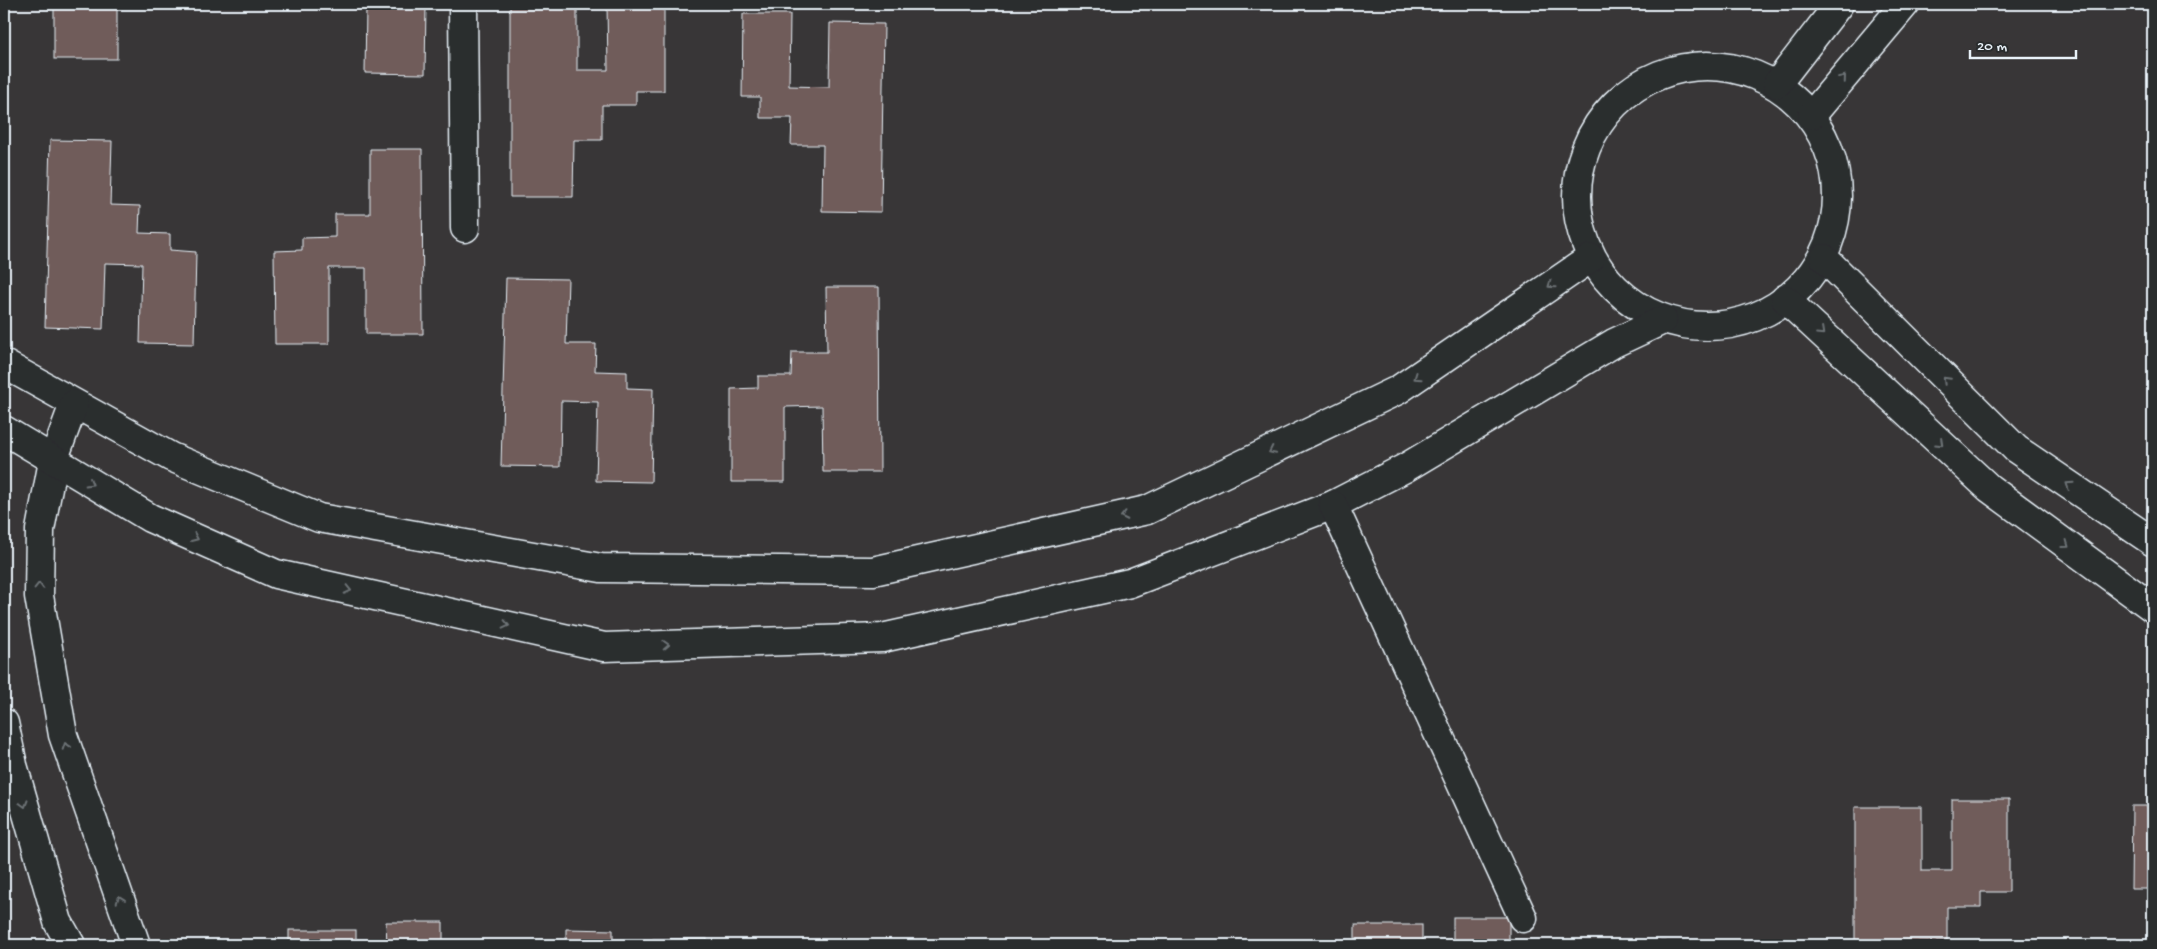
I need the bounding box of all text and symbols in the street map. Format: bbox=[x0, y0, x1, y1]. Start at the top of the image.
scale bar bbox=[1970, 28, 2076, 60]
text: 20 m bbox=[1977, 38, 2007, 56]
one-way arrow bbox=[1838, 74, 1847, 83]
one-way arrow bbox=[1547, 279, 1556, 288]
one-way arrow bbox=[1815, 326, 1824, 335]
one-way arrow bbox=[1413, 371, 1423, 380]
one-way arrow bbox=[1943, 377, 1952, 386]
one-way arrow bbox=[1934, 437, 1943, 446]
one-way arrow bbox=[1268, 444, 1277, 455]
one-way arrow bbox=[85, 476, 94, 486]
one-way arrow bbox=[2066, 482, 2075, 491]
one-way arrow bbox=[1119, 510, 1128, 521]
one-way arrow bbox=[190, 531, 199, 542]
one-way arrow bbox=[2060, 539, 2069, 547]
one-way arrow bbox=[34, 582, 44, 590]
one-way arrow bbox=[343, 584, 352, 595]
one-way arrow bbox=[502, 619, 511, 630]
one-way arrow bbox=[663, 640, 671, 650]
one-way arrow bbox=[62, 742, 72, 750]
one-way arrow bbox=[18, 800, 29, 809]
one-way arrow bbox=[115, 895, 125, 904]

